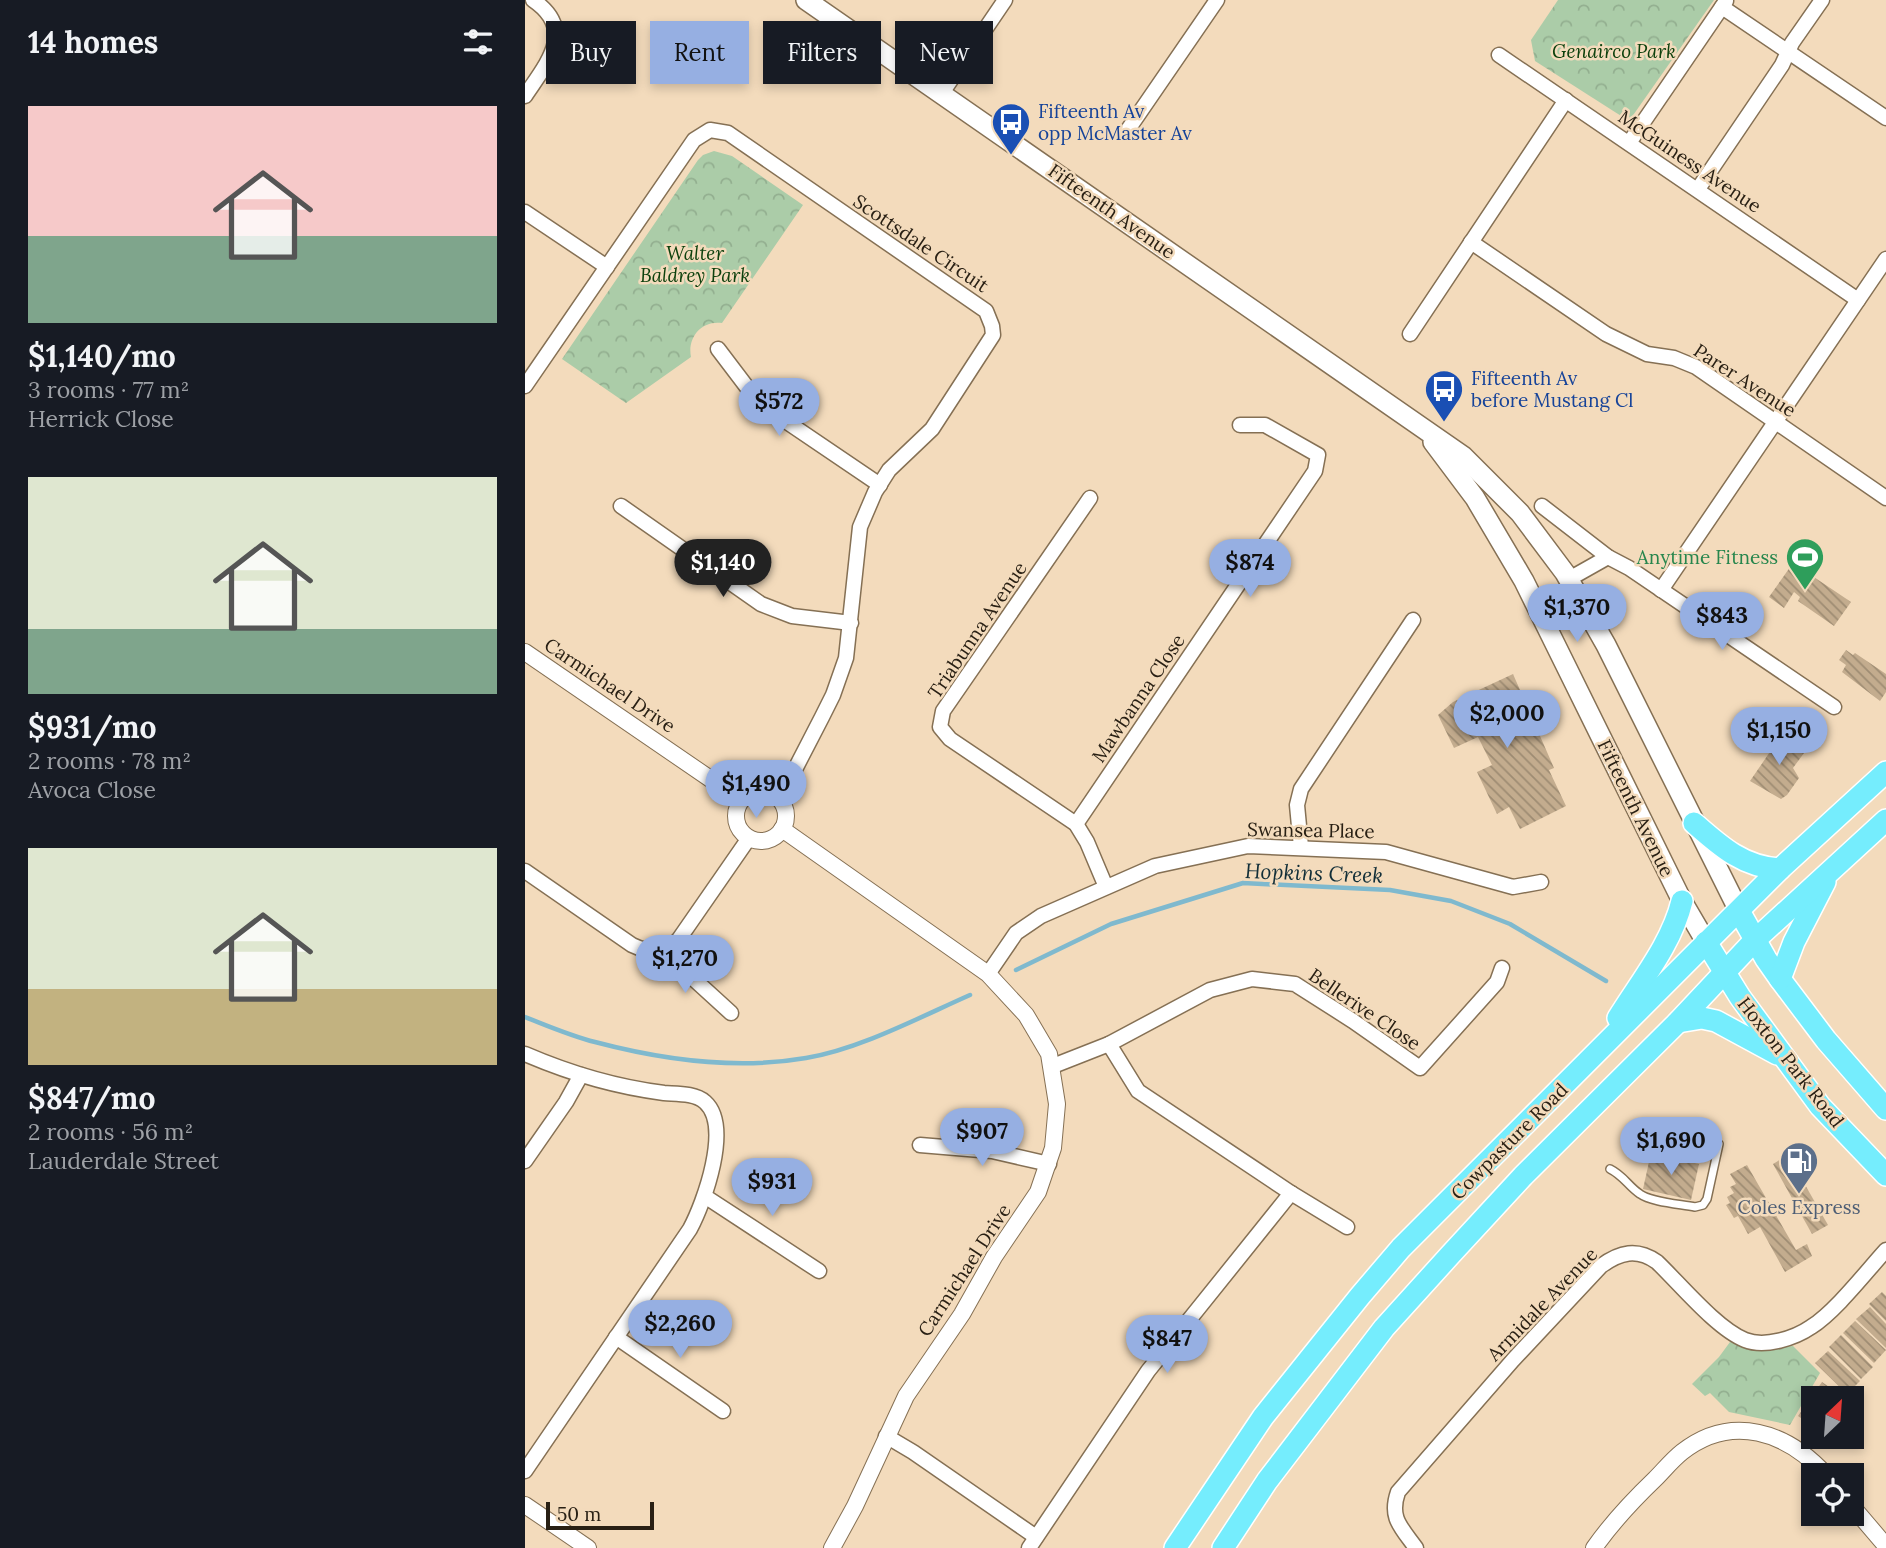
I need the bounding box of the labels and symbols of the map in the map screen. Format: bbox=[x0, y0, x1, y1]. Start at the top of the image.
park label: Genairco Park bbox=[1552, 39, 1676, 63]
place label: Fifteenth Av opp McMaster Av bbox=[1038, 99, 1192, 145]
bus stop icon: Fifteenth Av opp McMaster Av bbox=[990, 101, 1032, 156]
street label: McGuiness Avenue bbox=[1614, 104, 1766, 218]
street label: Fifteenth Avenue bbox=[1044, 158, 1180, 264]
street label: Scottsdale Circuit bbox=[849, 189, 994, 298]
park label: Walter Baldrey Park bbox=[640, 241, 750, 287]
street label: Parer Avenue bbox=[1689, 338, 1801, 422]
place label: Fifteenth Av before Mustang Cl bbox=[1471, 366, 1633, 412]
bus stop icon: Fifteenth Av before Mustang Cl bbox=[1423, 368, 1465, 423]
pin: $572 bbox=[738, 378, 820, 438]
sports icon: Anytime Fitness bbox=[1784, 536, 1826, 591]
pin: $1,140 bbox=[666, 540, 780, 599]
pin: $874 bbox=[1209, 540, 1291, 599]
place label: Anytime Fitness bbox=[1636, 545, 1778, 569]
street label: Triabunna Avenue bbox=[922, 557, 1032, 703]
pin: $1,370 bbox=[1520, 584, 1634, 644]
pin: $843 bbox=[1681, 592, 1763, 652]
street label: Mawbanna Close bbox=[1086, 629, 1190, 767]
street label: Carmichael Drive bbox=[540, 632, 680, 738]
pin: $2,000 bbox=[1450, 690, 1564, 750]
pin: $1,150 bbox=[1722, 708, 1836, 767]
street label: Fifteenth Avenue bbox=[1592, 735, 1680, 881]
pin: $1,490 bbox=[699, 760, 813, 820]
street label: Swansea Place bbox=[1247, 817, 1375, 843]
water label: Hopkins Creek bbox=[1244, 857, 1384, 889]
pin: $1,270 bbox=[628, 936, 742, 995]
street label: Bellerive Close bbox=[1304, 963, 1426, 1055]
street label: Hoxton Park Road bbox=[1733, 992, 1849, 1132]
street label: Cowpasture Road bbox=[1446, 1078, 1572, 1204]
pin: $907 bbox=[941, 1108, 1023, 1168]
pin: $1,690 bbox=[1614, 1118, 1728, 1177]
fuel station icon: Coles Express bbox=[1778, 1140, 1820, 1195]
pin: $931 bbox=[731, 1158, 813, 1218]
place label: Coles Express bbox=[1738, 1195, 1861, 1219]
street label: Carmichael Drive bbox=[912, 1199, 1016, 1341]
street label: Armidale Avenue bbox=[1481, 1242, 1602, 1366]
pin: $2,260 bbox=[623, 1300, 737, 1360]
pin: $847 bbox=[1126, 1316, 1208, 1375]
north arrow bbox=[1801, 1386, 1864, 1449]
scale bar bbox=[546, 1499, 655, 1531]

